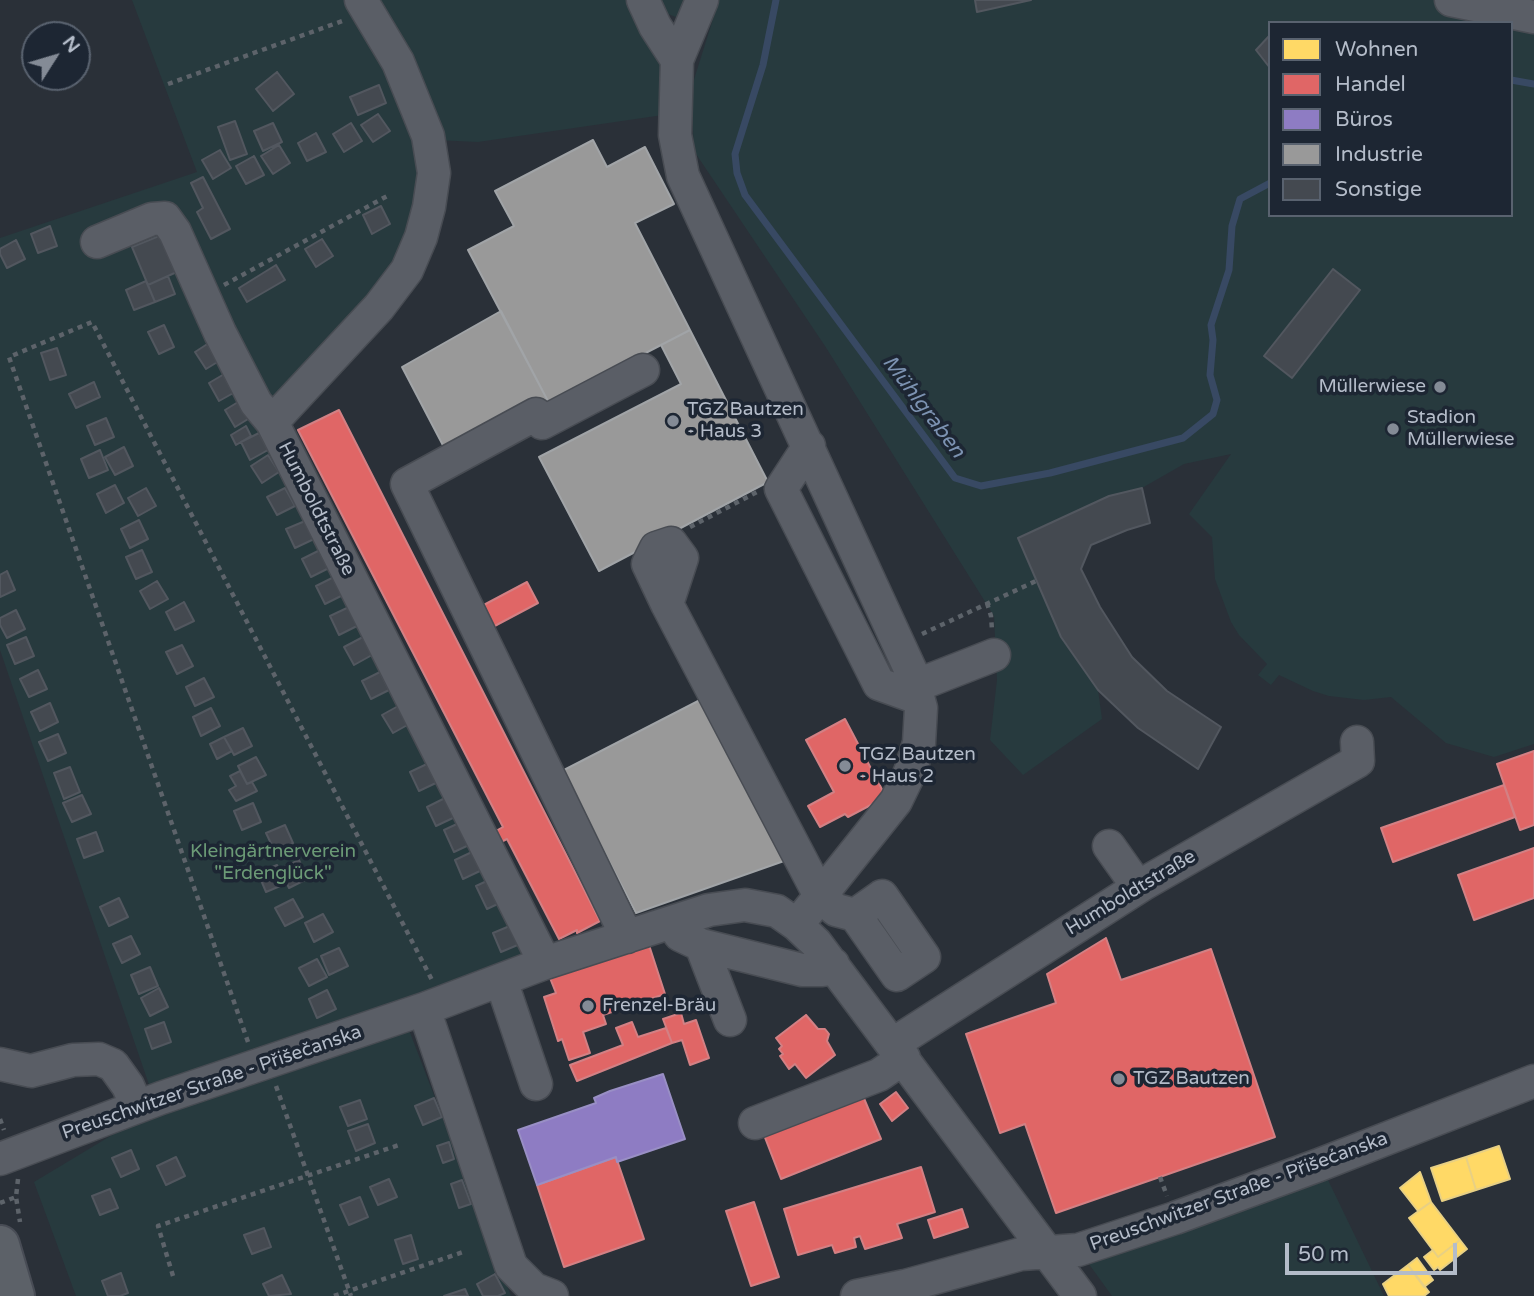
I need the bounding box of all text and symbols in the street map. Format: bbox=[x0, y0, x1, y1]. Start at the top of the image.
north arrow bbox=[21, 21, 91, 91]
legend bbox=[1268, 21, 1513, 217]
text: N bbox=[58, 32, 85, 57]
text: Wohnen bbox=[1335, 37, 1418, 62]
text: Handel bbox=[1335, 72, 1406, 97]
text: Büros bbox=[1335, 107, 1393, 132]
text: Industrie bbox=[1335, 142, 1423, 167]
text: Sonstige bbox=[1335, 177, 1422, 202]
water label: Mühlgraben bbox=[876, 351, 970, 463]
place label: Müllerwiese bbox=[1318, 376, 1426, 398]
marker: Müllerwiese bbox=[1432, 379, 1448, 395]
place label: TGZ Bautzen - Haus 3 bbox=[687, 399, 804, 443]
place label: Stadion Müllerwiese bbox=[1407, 407, 1515, 451]
marker: TGZ Bautzen - Haus 3 bbox=[665, 413, 681, 429]
marker: Stadion Müllerwiese bbox=[1385, 421, 1401, 437]
street label: Humboldtstraße bbox=[272, 438, 360, 580]
place label: TGZ Bautzen - Haus 2 bbox=[859, 744, 976, 788]
marker: TGZ Bautzen - Haus 2 bbox=[837, 758, 853, 774]
park label: Kleingärtnerverein "Erdenglück" bbox=[190, 841, 356, 885]
street label: Humboldtstraße bbox=[1062, 845, 1200, 941]
place label: Frenzel-Bräu bbox=[602, 995, 716, 1017]
marker: Frenzel-Bräu bbox=[580, 998, 596, 1014]
street label: Preuschwitzer Straße - Přišečanska bbox=[59, 1021, 365, 1145]
place label: TGZ Bautzen bbox=[1133, 1068, 1250, 1090]
marker: TGZ Bautzen bbox=[1111, 1071, 1127, 1087]
street label: Preuschwitzer Straße - Přišećanska bbox=[1087, 1127, 1391, 1257]
scale bar bbox=[1289, 1230, 1460, 1274]
text: 50 m bbox=[1298, 1242, 1349, 1267]

